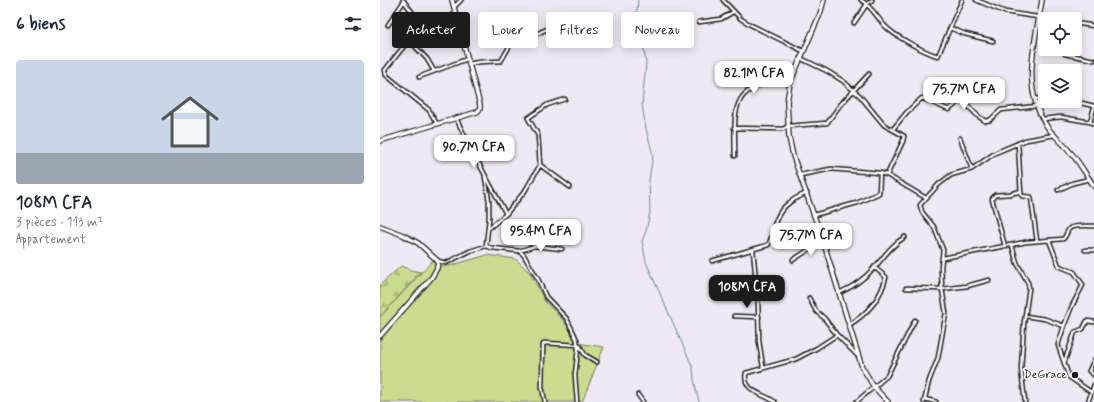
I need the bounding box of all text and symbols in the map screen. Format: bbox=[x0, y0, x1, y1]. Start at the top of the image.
chip: Acheter bbox=[392, 12, 470, 48]
chip: Louer bbox=[478, 12, 538, 48]
chip: Filtres bbox=[546, 12, 613, 48]
chip: Nouveau bbox=[621, 12, 694, 48]
map controls bbox=[1038, 12, 1082, 108]
button: locate bbox=[1038, 12, 1082, 56]
text: 6 biens bbox=[16, 13, 65, 35]
icon: filters bbox=[342, 13, 364, 35]
pin: 82.1M CFA bbox=[708, 61, 800, 95]
button: layers bbox=[1038, 64, 1082, 108]
text: 82.1M CFA bbox=[724, 65, 784, 82]
pin: 75.7M CFA bbox=[918, 77, 1010, 111]
text: 75.7M CFA bbox=[932, 81, 996, 98]
icon: home bbox=[154, 86, 226, 158]
pin: 90.7M CFA bbox=[428, 135, 520, 169]
text: 90.7M CFA bbox=[443, 139, 505, 156]
text: 108M CFA bbox=[16, 192, 92, 214]
text: 3 pièces · 113 m² bbox=[16, 214, 103, 231]
pin: 95.4M CFA bbox=[495, 219, 587, 253]
text: 95.4M CFA bbox=[510, 223, 572, 240]
pin: 75.7M CFA bbox=[765, 223, 857, 257]
text: 75.7M CFA bbox=[779, 227, 843, 244]
text: Appartement bbox=[16, 231, 86, 248]
pin: 108M CFA bbox=[706, 275, 788, 309]
text: 108M CFA bbox=[718, 279, 776, 296]
place label: DeGrace bbox=[1024, 367, 1067, 383]
marker: DeGrace bbox=[1070, 370, 1080, 380]

